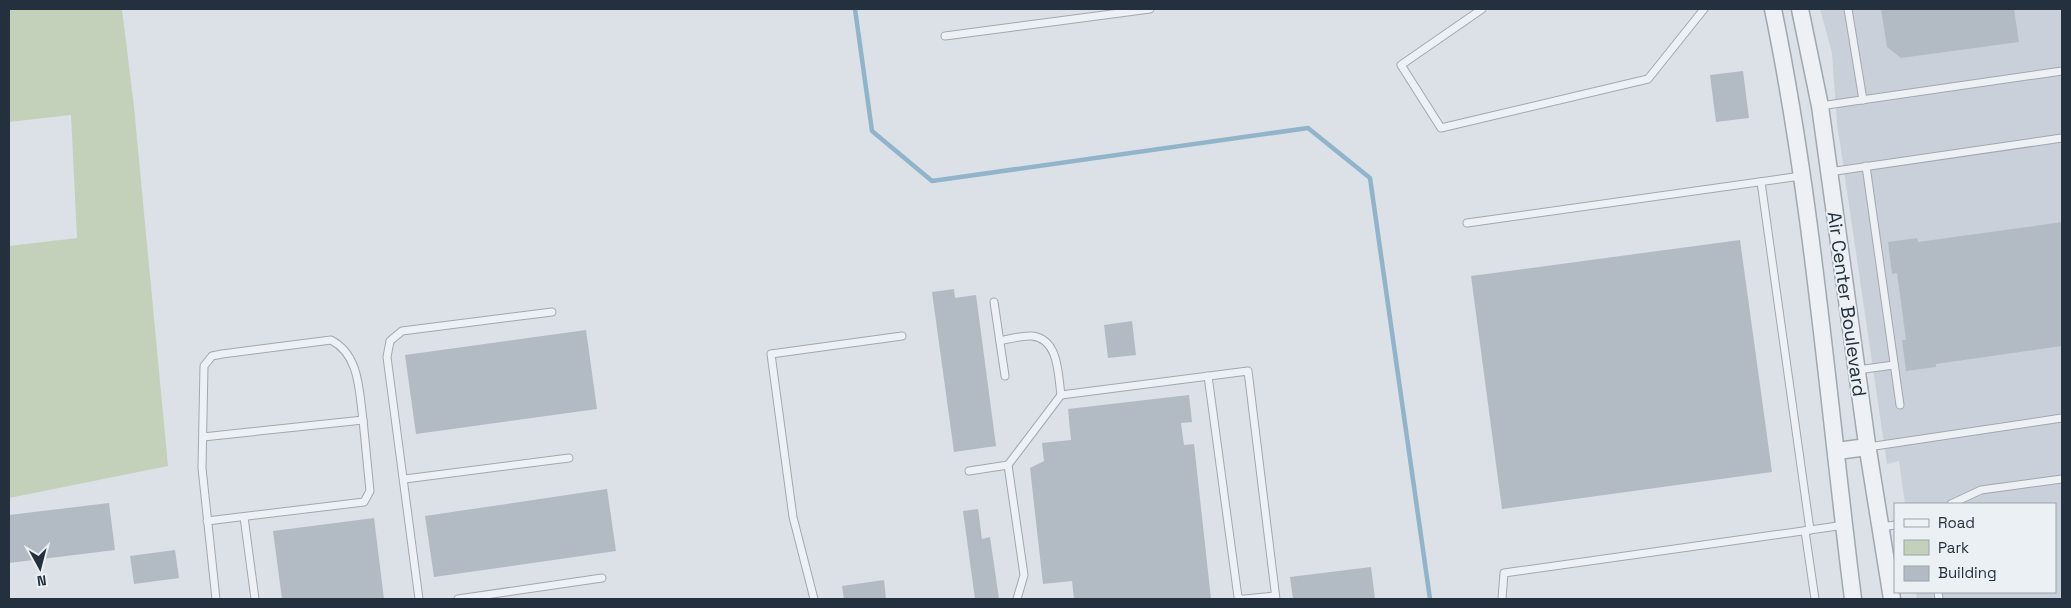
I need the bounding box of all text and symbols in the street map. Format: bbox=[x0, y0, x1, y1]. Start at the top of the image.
street label: Air Center Boulevard bbox=[1822, 210, 1872, 398]
legend bbox=[1894, 503, 2056, 593]
text: Road bbox=[1938, 513, 1975, 532]
text: Park bbox=[1938, 538, 1969, 557]
north arrow bbox=[15, 543, 65, 593]
text: Building bbox=[1938, 563, 1997, 582]
text: N bbox=[36, 571, 47, 590]

